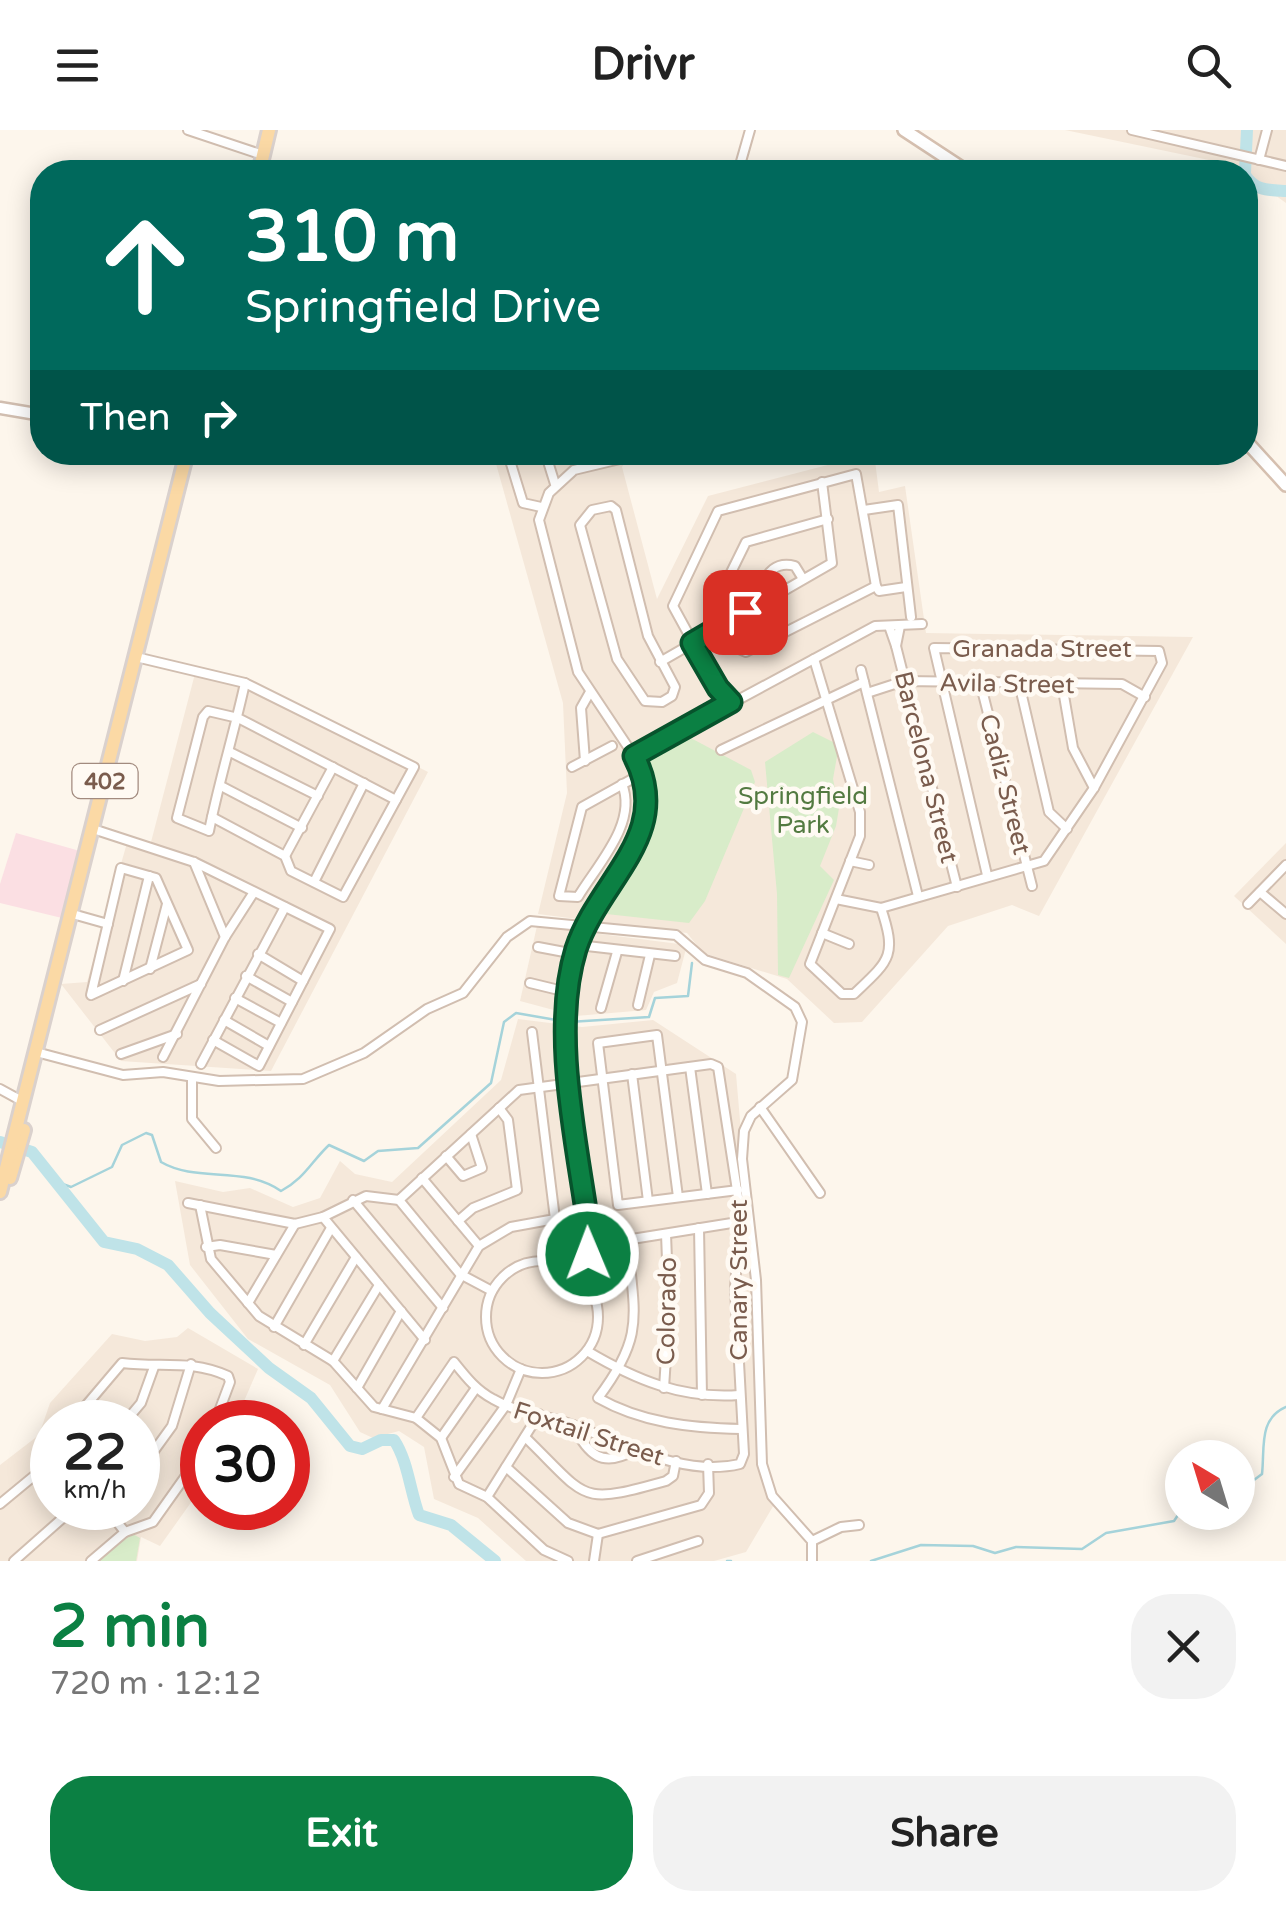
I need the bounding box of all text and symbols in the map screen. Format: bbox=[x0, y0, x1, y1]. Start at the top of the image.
icon: menu bbox=[50, 38, 105, 93]
text: Drivr bbox=[592, 38, 694, 92]
icon: search bbox=[1181, 38, 1236, 93]
text: 310 m bbox=[245, 196, 459, 280]
icon: ahead bbox=[80, 200, 210, 330]
text: Springfield Drive bbox=[245, 281, 601, 335]
icon: right bbox=[191, 390, 246, 445]
text: Then bbox=[80, 395, 171, 441]
pin bbox=[703, 570, 788, 655]
icon: arrive bbox=[718, 585, 773, 640]
street label: Granada Street bbox=[952, 634, 1132, 664]
street label: Barcelona Street bbox=[888, 668, 964, 867]
street label: Avila Street bbox=[939, 668, 1075, 700]
street label: Cadiz Street bbox=[973, 711, 1037, 858]
road number: 402 bbox=[72, 764, 138, 798]
park label: Springfield Park bbox=[738, 781, 868, 840]
street label: Canary Street bbox=[724, 1199, 754, 1361]
position arrow bbox=[536, 1202, 640, 1306]
street label: Colorado bbox=[651, 1257, 683, 1365]
street label: Foxtail Street bbox=[510, 1395, 668, 1473]
speed limit sign: 30 bbox=[180, 1400, 310, 1530]
text: 22 bbox=[64, 1423, 126, 1483]
north arrow bbox=[1165, 1440, 1255, 1530]
map controls bbox=[1165, 1440, 1255, 1530]
text: km/h bbox=[64, 1475, 126, 1505]
text: 2 min bbox=[50, 1591, 210, 1663]
button: close bbox=[1131, 1594, 1236, 1699]
text: 720 m · 12:12 bbox=[50, 1665, 262, 1703]
button: Exit bbox=[50, 1776, 633, 1891]
button: Share bbox=[653, 1776, 1236, 1891]

